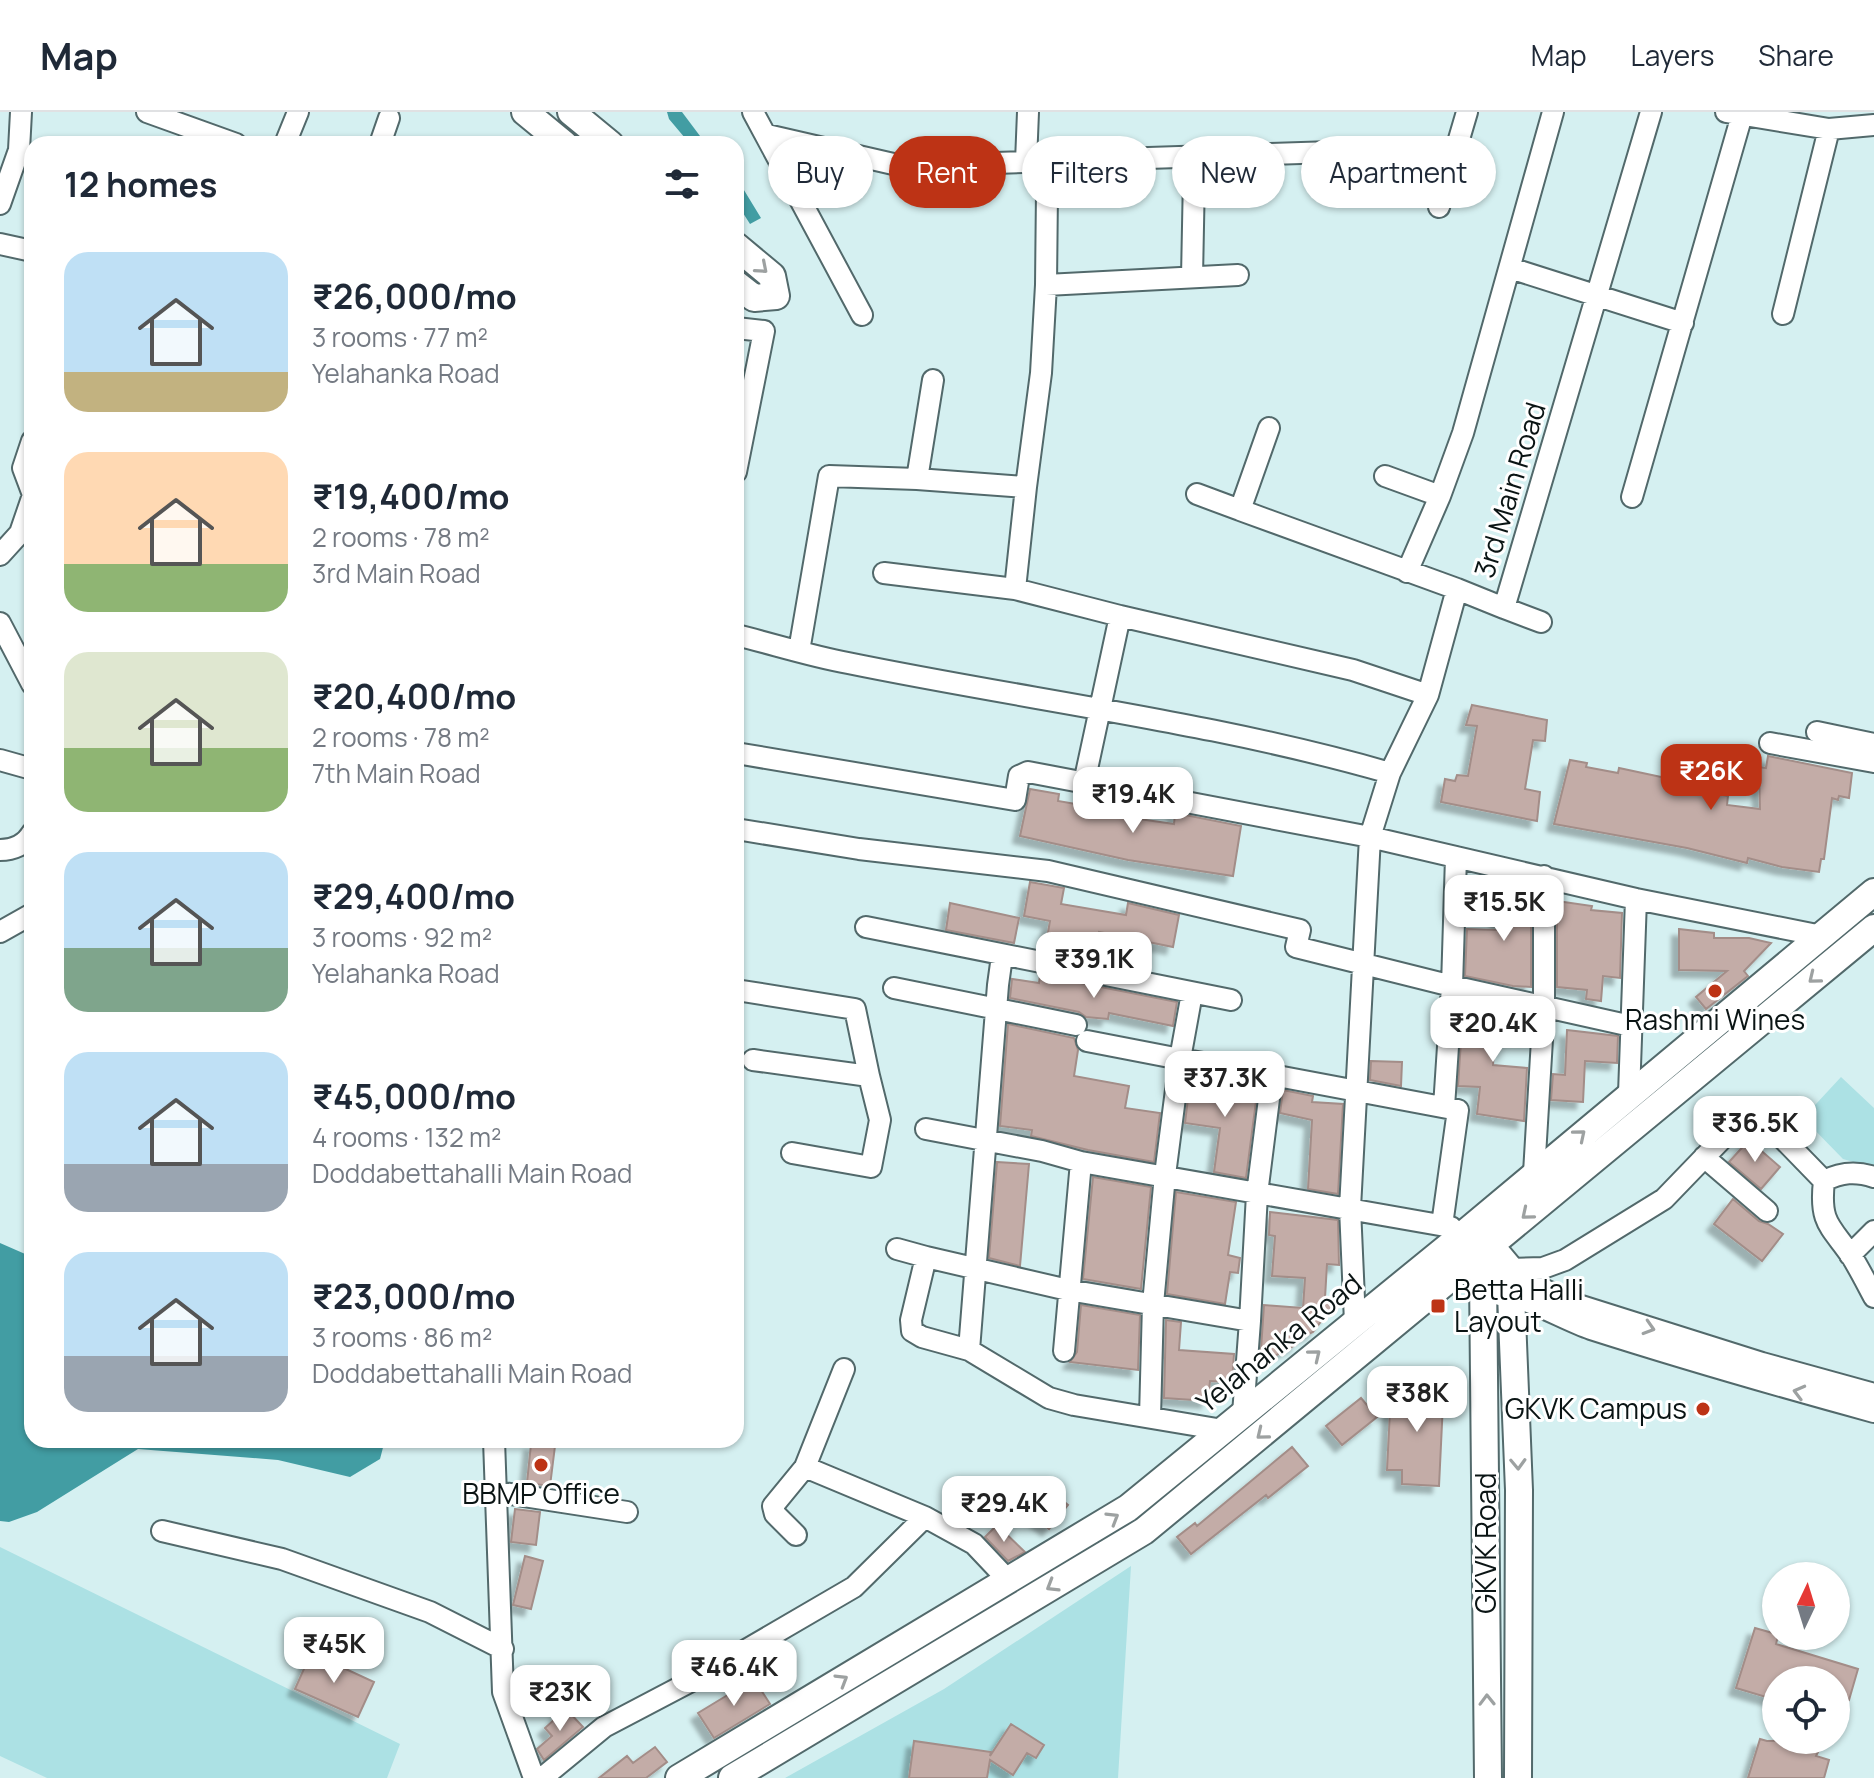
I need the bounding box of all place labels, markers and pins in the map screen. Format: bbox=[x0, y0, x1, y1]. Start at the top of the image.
pin: ₹26K bbox=[1664, 744, 1758, 812]
pin: ₹19.4K bbox=[1068, 767, 1198, 835]
pin: ₹15.5K bbox=[1439, 875, 1569, 943]
pin: ₹39.1K bbox=[1029, 932, 1159, 1000]
marker: Rashmi Wines bbox=[1706, 982, 1724, 1000]
pin: ₹20.4K bbox=[1428, 996, 1558, 1064]
place label: Rashmi Wines bbox=[1625, 1000, 1805, 1038]
pin: ₹37.3K bbox=[1160, 1051, 1290, 1119]
pin: ₹36.5K bbox=[1690, 1096, 1820, 1164]
place label: Betta Halli Layout bbox=[1454, 1270, 1584, 1340]
marker: Betta Halli Layout bbox=[1429, 1297, 1447, 1315]
pin: ₹38K bbox=[1370, 1366, 1464, 1434]
place label: GKVK Campus bbox=[1505, 1389, 1687, 1427]
marker: GKVK Campus bbox=[1694, 1400, 1712, 1418]
marker: BBMP Office bbox=[532, 1456, 550, 1474]
place label: BBMP Office bbox=[462, 1474, 620, 1512]
pin: ₹29.4K bbox=[939, 1476, 1069, 1544]
pin: ₹45K bbox=[287, 1617, 381, 1685]
pin: ₹46.4K bbox=[669, 1640, 799, 1708]
pin: ₹23K bbox=[513, 1665, 607, 1733]

